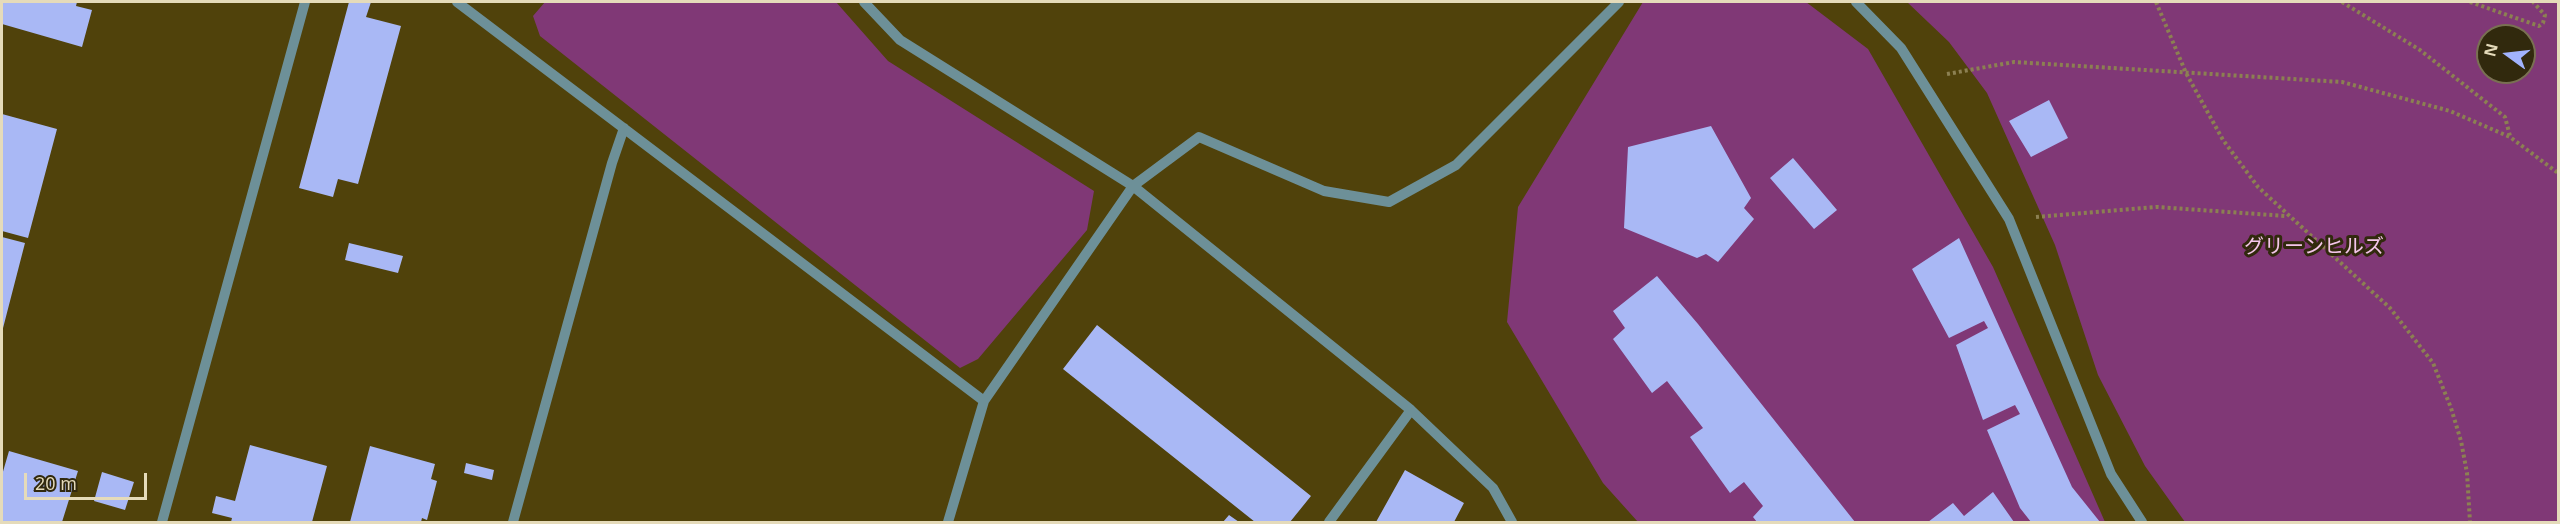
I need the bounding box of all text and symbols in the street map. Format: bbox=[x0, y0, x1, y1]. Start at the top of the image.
north arrow bbox=[2476, 24, 2536, 84]
text: N bbox=[2478, 41, 2503, 59]
park label: グリーンヒルズ bbox=[2244, 235, 2384, 259]
scale bar bbox=[27, 461, 150, 499]
text: 20 m bbox=[35, 471, 77, 495]

